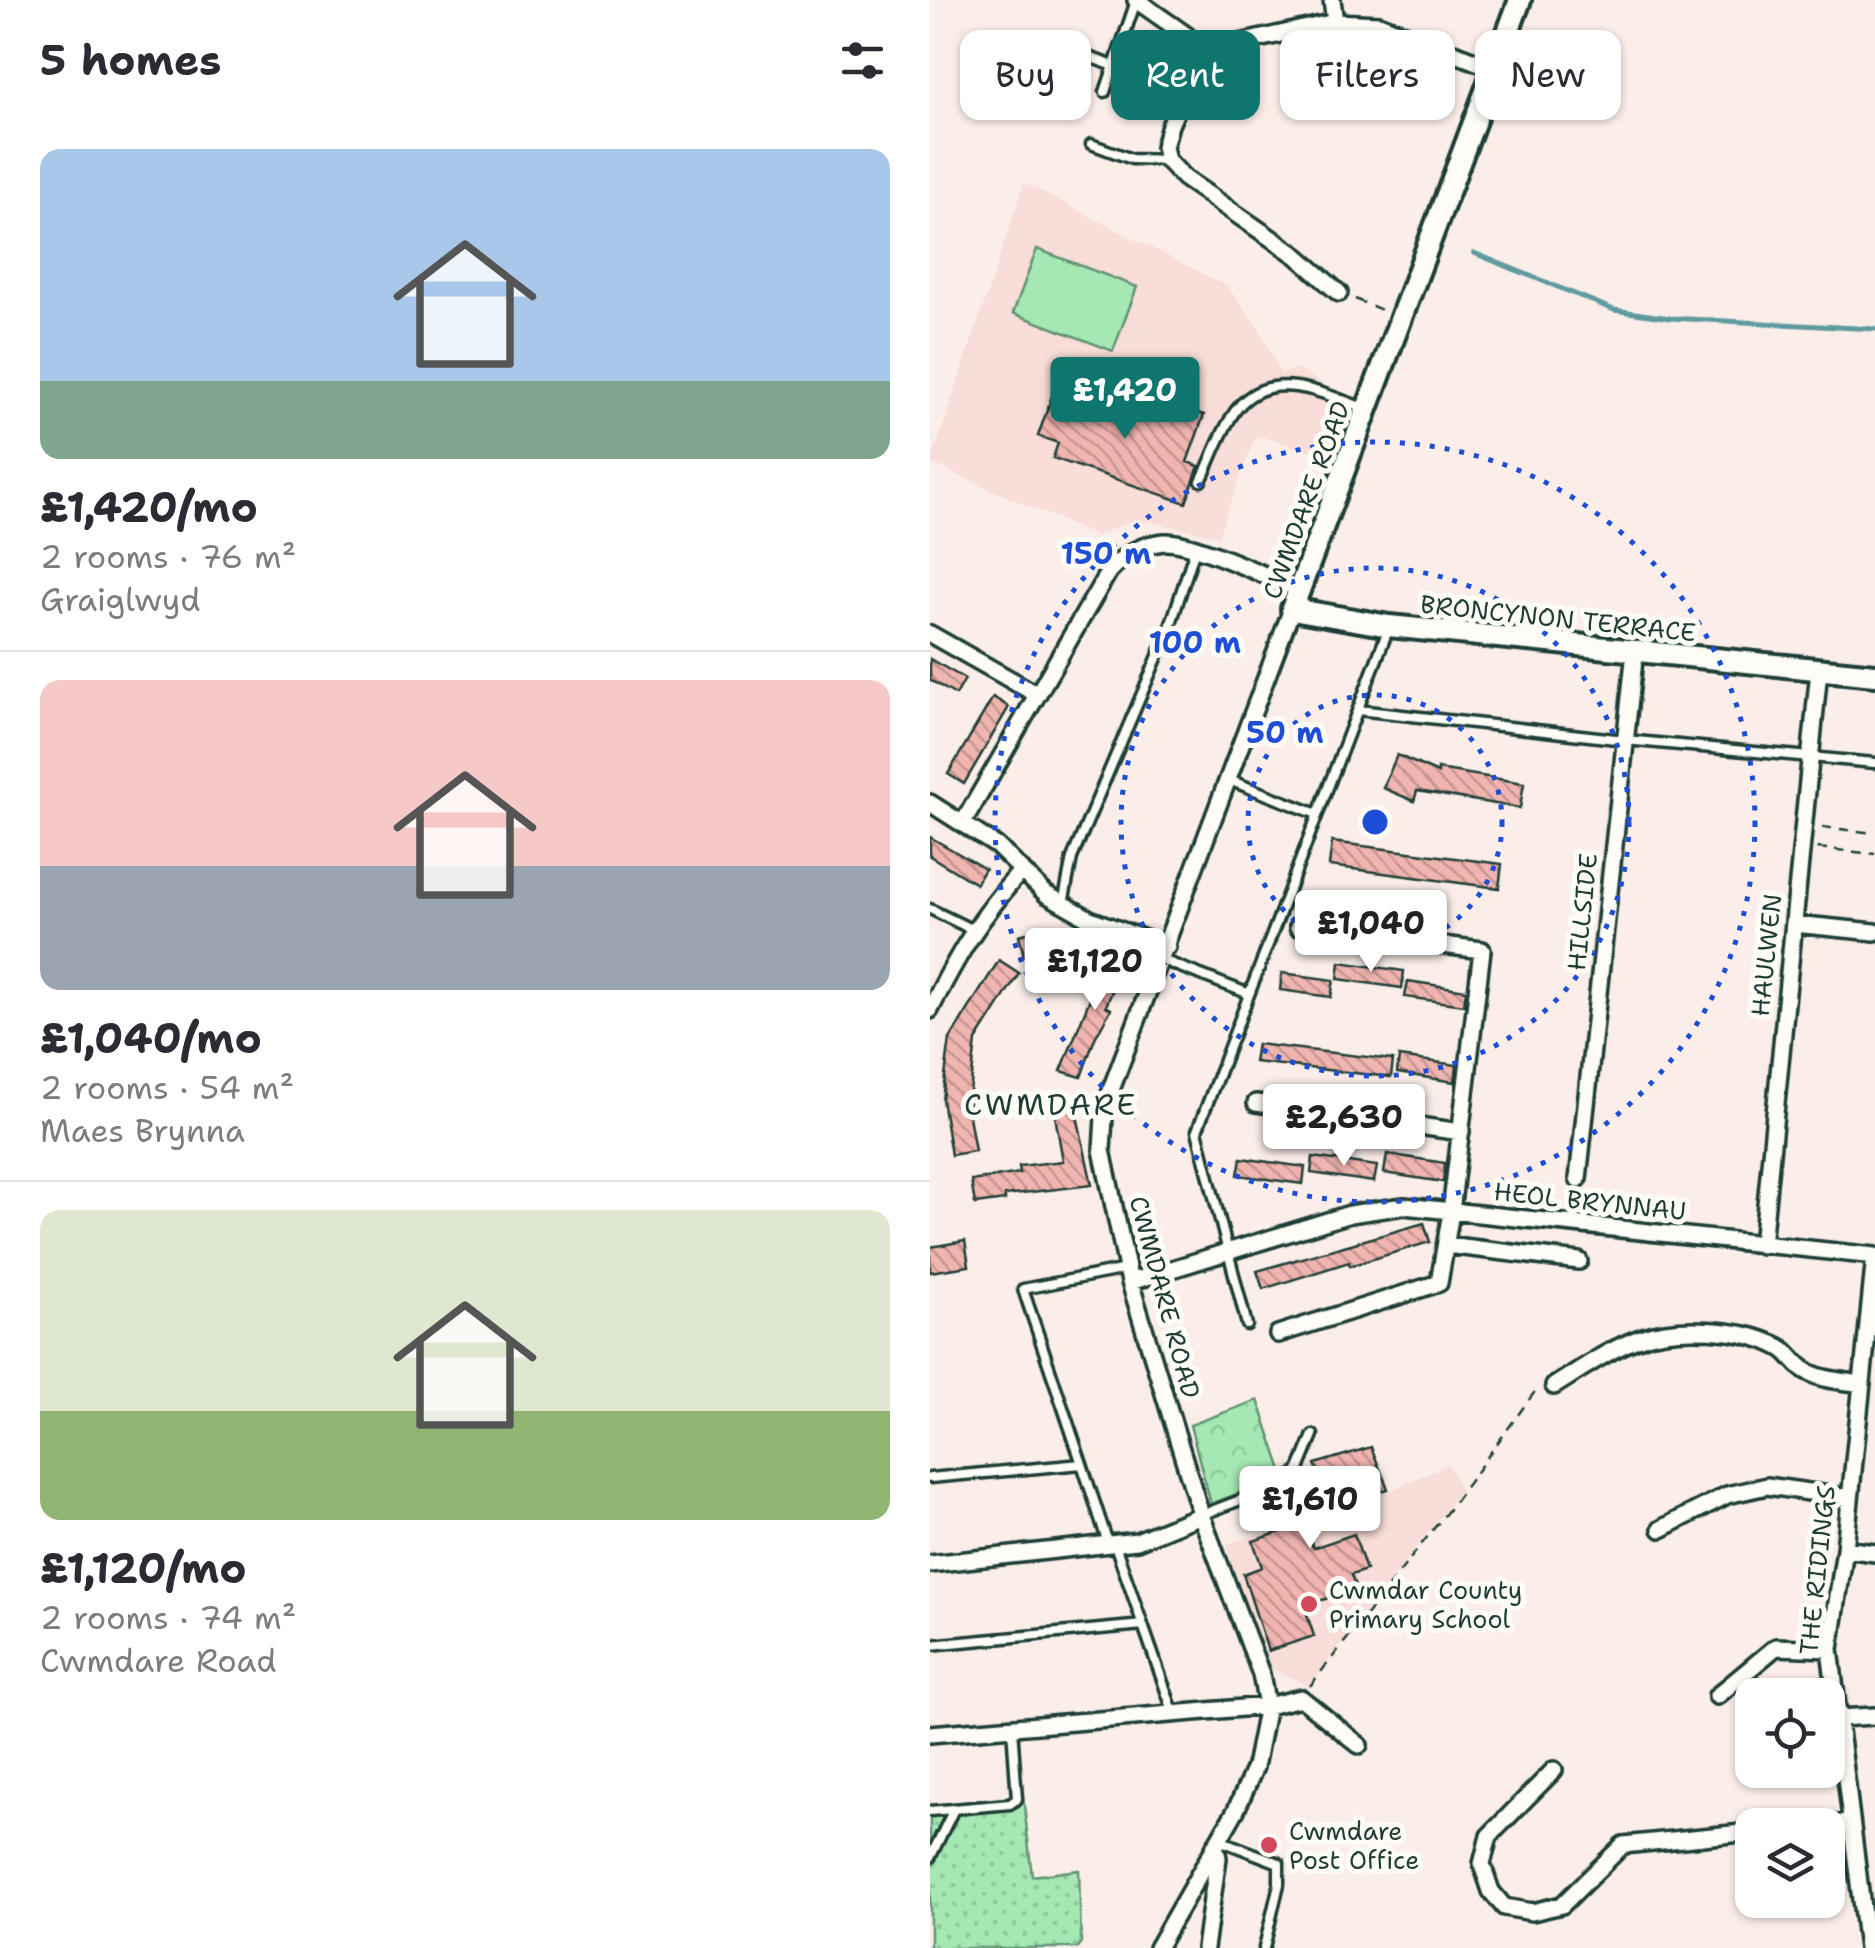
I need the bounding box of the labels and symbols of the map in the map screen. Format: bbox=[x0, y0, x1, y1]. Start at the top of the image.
pin: £1,420 bbox=[1044, 357, 1206, 442]
street label: CWMDARE ROAD bbox=[1254, 396, 1358, 604]
text: 150 m bbox=[1061, 533, 1151, 574]
street label: BRONCYNON TERRACE bbox=[1419, 587, 1697, 649]
text: 100 m bbox=[1149, 622, 1241, 663]
text: 50 m bbox=[1246, 712, 1324, 753]
centre of rings bbox=[1357, 804, 1393, 840]
street label: HILLSIDE bbox=[1559, 852, 1605, 972]
pin: £1,040 bbox=[1290, 890, 1452, 975]
street label: HAULWEN bbox=[1743, 892, 1789, 1018]
pin: £1,120 bbox=[1014, 928, 1176, 1013]
district label: CWMDARE bbox=[964, 1084, 1138, 1125]
pin: £2,630 bbox=[1263, 1084, 1425, 1169]
street label: HEOL BRYNNAU bbox=[1492, 1174, 1688, 1228]
street label: CWMDARE ROAD bbox=[1122, 1192, 1208, 1402]
pin: £1,610 bbox=[1229, 1466, 1391, 1551]
street label: THE RIDINGS bbox=[1791, 1484, 1843, 1656]
place label: Cwmdar County Primary School bbox=[1329, 1573, 1522, 1636]
marker: Cwmdar County Primary School bbox=[1298, 1593, 1320, 1615]
place label: Cwmdare Post Office bbox=[1289, 1814, 1419, 1877]
marker: Cwmdare Post Office bbox=[1258, 1834, 1280, 1856]

